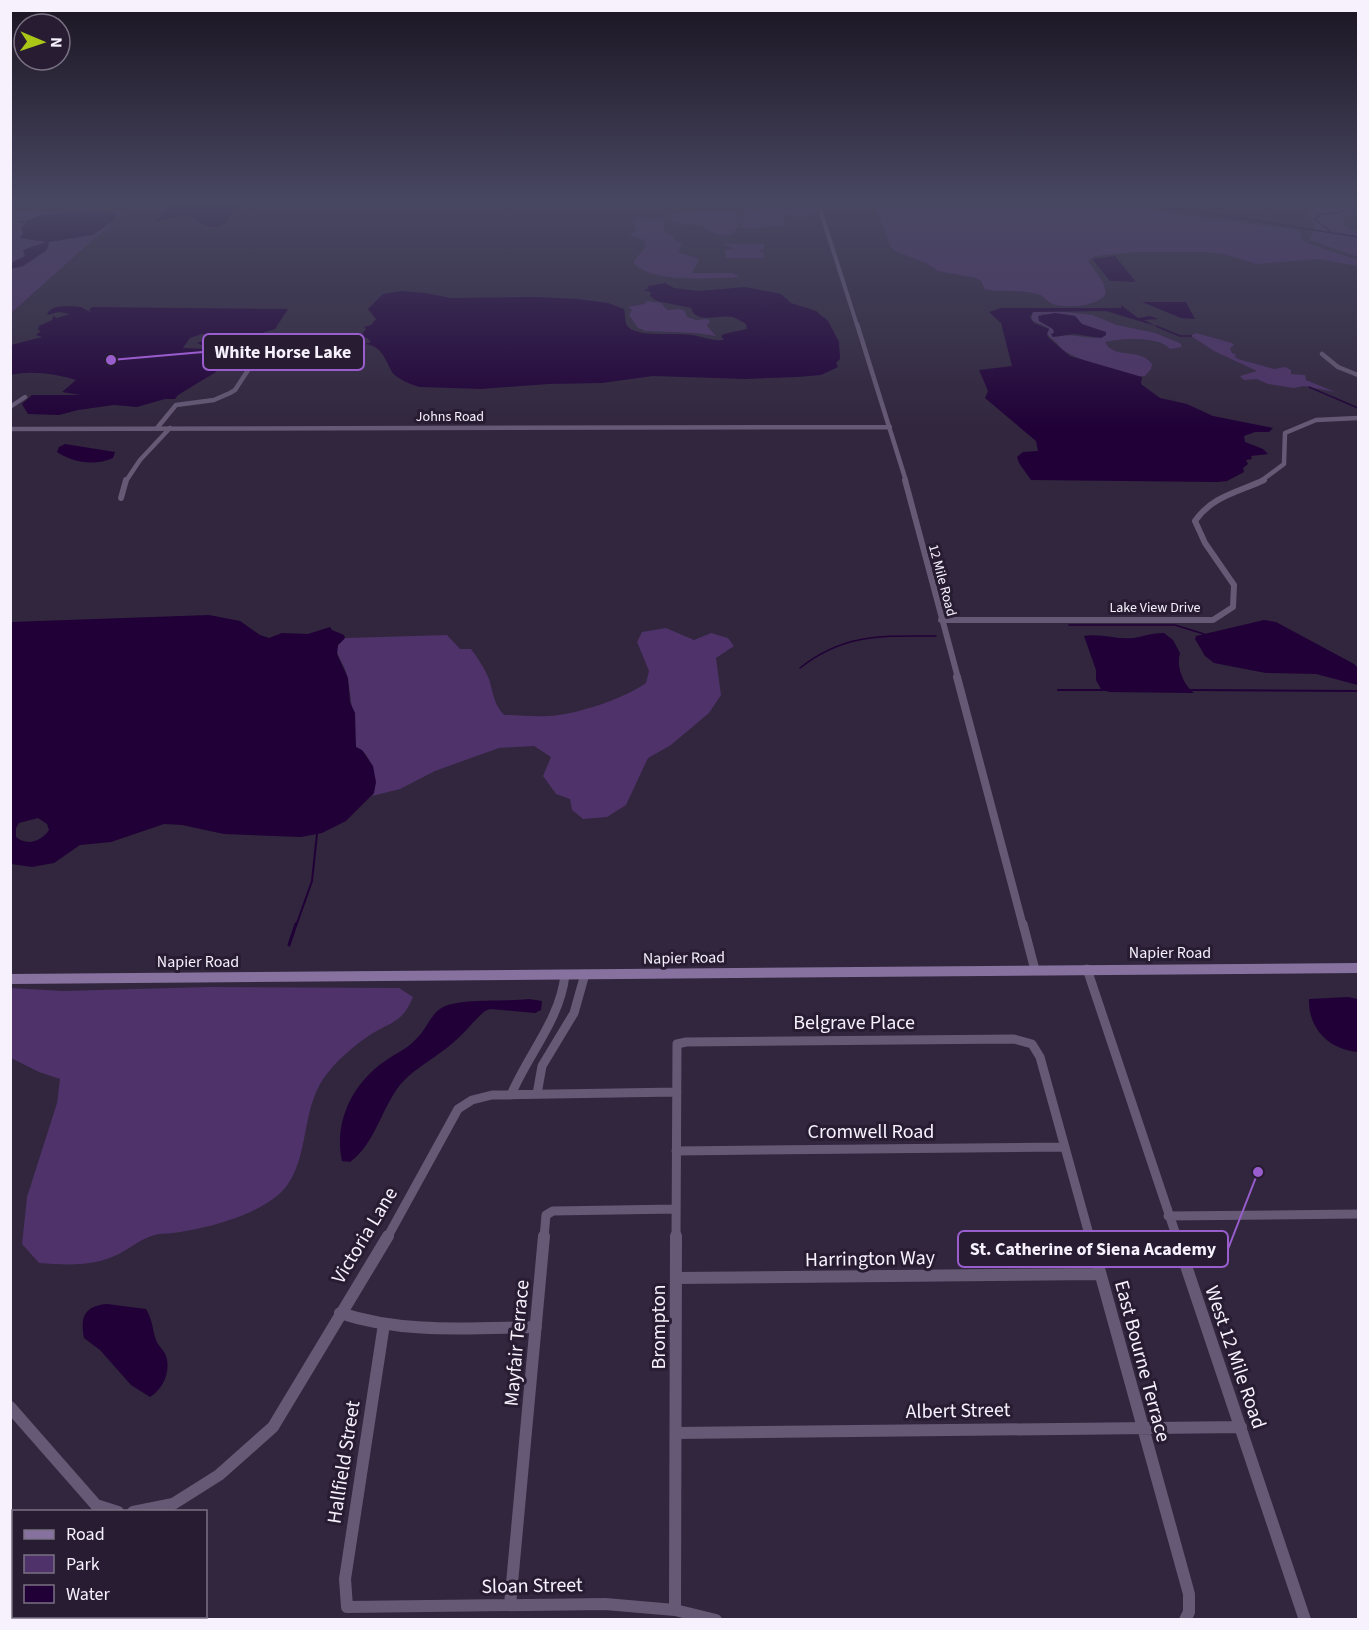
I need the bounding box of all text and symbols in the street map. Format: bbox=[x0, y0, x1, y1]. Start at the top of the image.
north arrow bbox=[12, 12, 72, 72]
text: N bbox=[45, 37, 67, 48]
callout: White Horse Lake bbox=[203, 334, 364, 370]
text: White Horse Lake bbox=[215, 340, 351, 365]
street label: Johns Road bbox=[416, 407, 484, 427]
street label: 12 Mile Road bbox=[923, 542, 961, 618]
street label: Lake View Drive bbox=[1109, 598, 1201, 618]
street label: Napier Road bbox=[1129, 942, 1211, 964]
street label: Napier Road bbox=[643, 946, 725, 970]
street label: Napier Road bbox=[157, 951, 239, 973]
street label: Belgrave Place bbox=[793, 1009, 915, 1037]
street label: Cromwell Road bbox=[808, 1118, 934, 1146]
street label: Victoria Lane bbox=[325, 1182, 405, 1289]
callout: St. Catherine of Siena Academy bbox=[958, 1231, 1228, 1267]
text: St. Catherine of Siena Academy bbox=[970, 1237, 1217, 1262]
street label: Harrington Way bbox=[805, 1244, 936, 1274]
street label: East Bourne Terrace bbox=[1107, 1277, 1177, 1445]
street label: Mayfair Terrace bbox=[498, 1279, 536, 1407]
street label: West 12 Mile Road bbox=[1197, 1282, 1273, 1433]
street label: Brompton bbox=[645, 1285, 673, 1369]
street label: Albert Street bbox=[905, 1396, 1011, 1426]
street label: Hallfield Street bbox=[320, 1398, 368, 1526]
legend bbox=[12, 1510, 207, 1618]
text: Road bbox=[66, 1522, 105, 1547]
text: Park bbox=[66, 1552, 100, 1577]
street label: Sloan Street bbox=[481, 1571, 583, 1601]
text: Water bbox=[66, 1582, 110, 1607]

